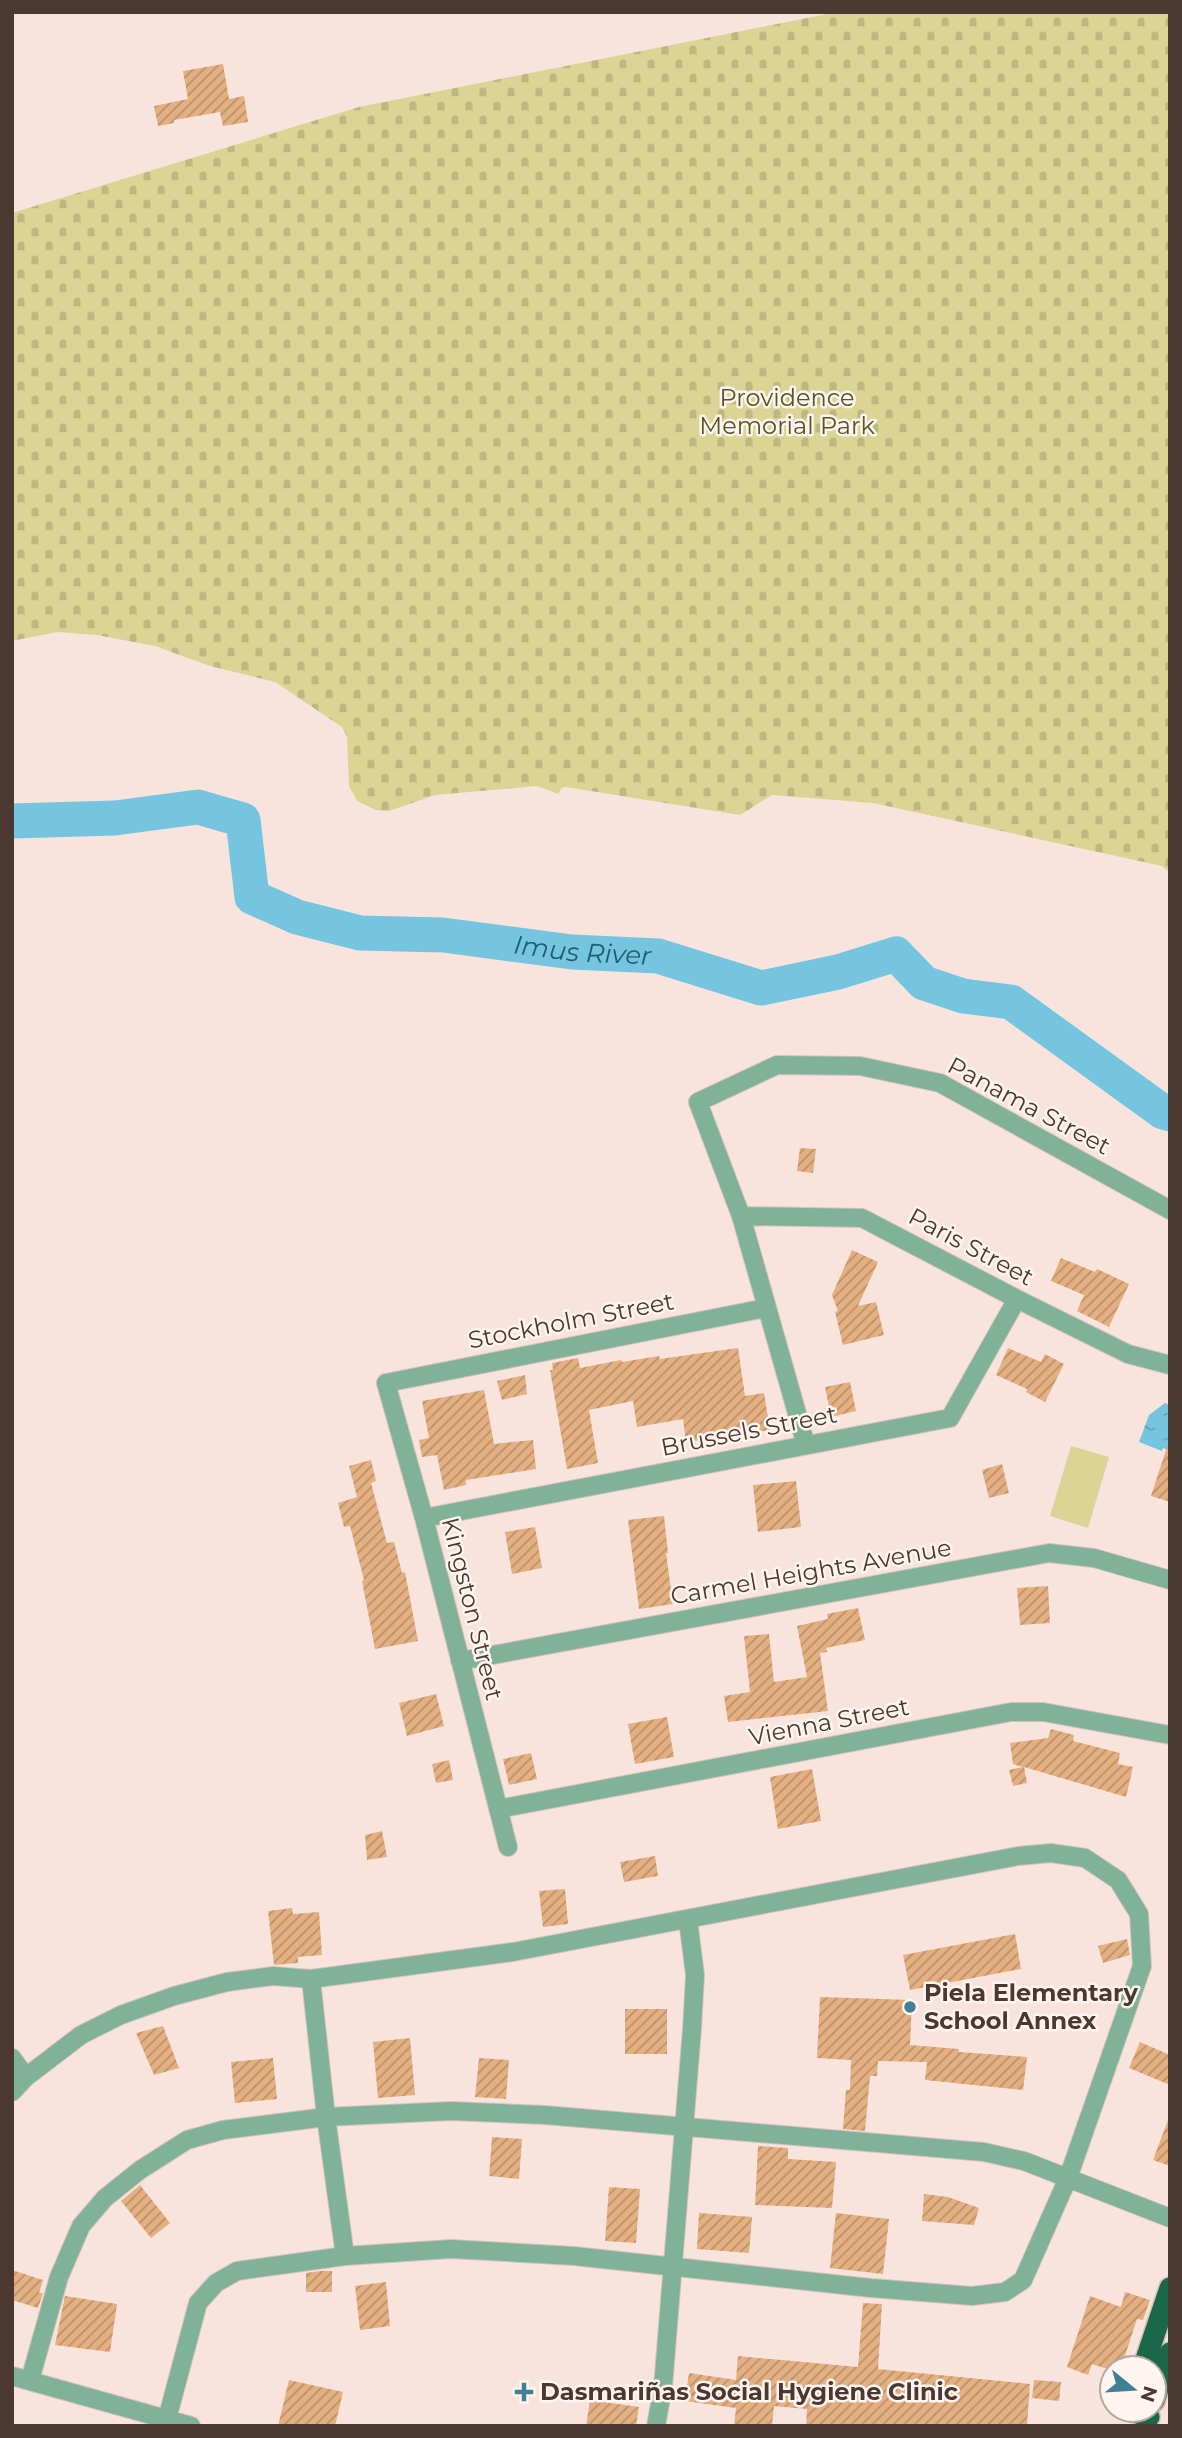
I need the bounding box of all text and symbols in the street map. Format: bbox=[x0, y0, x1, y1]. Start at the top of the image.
park label: Providence Memorial Park bbox=[699, 383, 875, 440]
water label: Imus River bbox=[512, 928, 653, 972]
street label: Panama Street bbox=[943, 1051, 1116, 1161]
street label: Paris Street bbox=[904, 1201, 1039, 1292]
street label: Stockholm Street bbox=[466, 1286, 676, 1355]
street label: Brussels Street bbox=[658, 1399, 840, 1462]
street label: Kingston Street bbox=[436, 1514, 509, 1704]
street label: Carmel Heights Avenue bbox=[668, 1533, 954, 1610]
street label: Vienna Street bbox=[746, 1692, 912, 1751]
place label: Piela Elementary School Annex bbox=[924, 1978, 1138, 2035]
marker: Piela Elementary School Annex bbox=[902, 1999, 918, 2015]
north arrow bbox=[1098, 2354, 1168, 2424]
place label: Dasmariñas Social Hygiene Clinic bbox=[540, 2377, 958, 2406]
marker: Dasmariñas Social Hygiene Clinic bbox=[514, 2382, 534, 2402]
text: N bbox=[1135, 2383, 1162, 2405]

